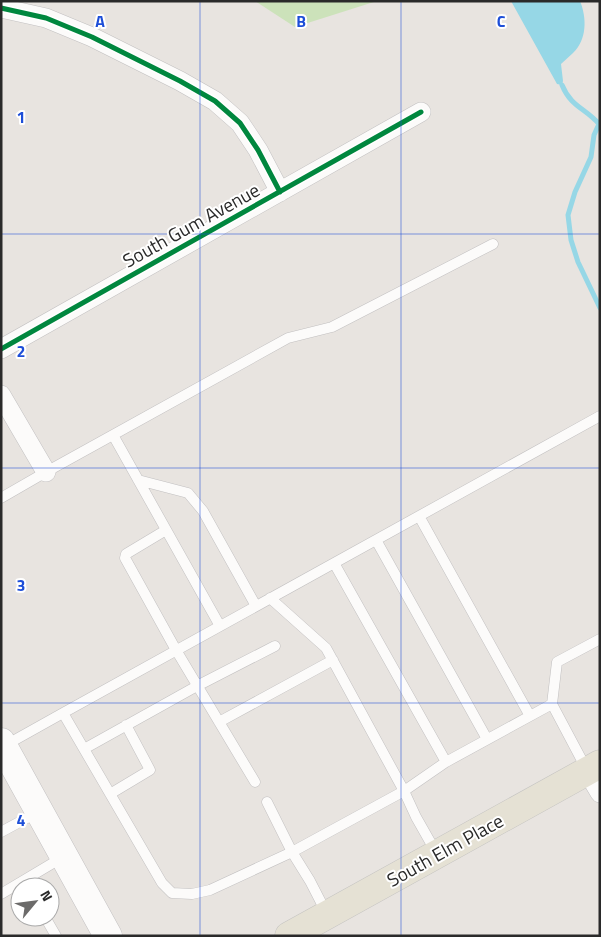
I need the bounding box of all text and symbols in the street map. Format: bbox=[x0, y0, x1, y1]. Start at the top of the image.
text: A bbox=[95, 9, 105, 33]
text: B bbox=[296, 9, 306, 33]
text: C bbox=[497, 9, 506, 33]
text: 1 bbox=[17, 105, 25, 129]
street label: South Gum Avenue bbox=[117, 175, 265, 274]
text: 2 bbox=[17, 339, 25, 363]
text: 3 bbox=[17, 573, 25, 597]
street label: South Elm Place bbox=[381, 806, 508, 894]
text: 4 bbox=[17, 808, 26, 832]
north arrow bbox=[10, 877, 60, 927]
text: N bbox=[35, 886, 58, 905]

